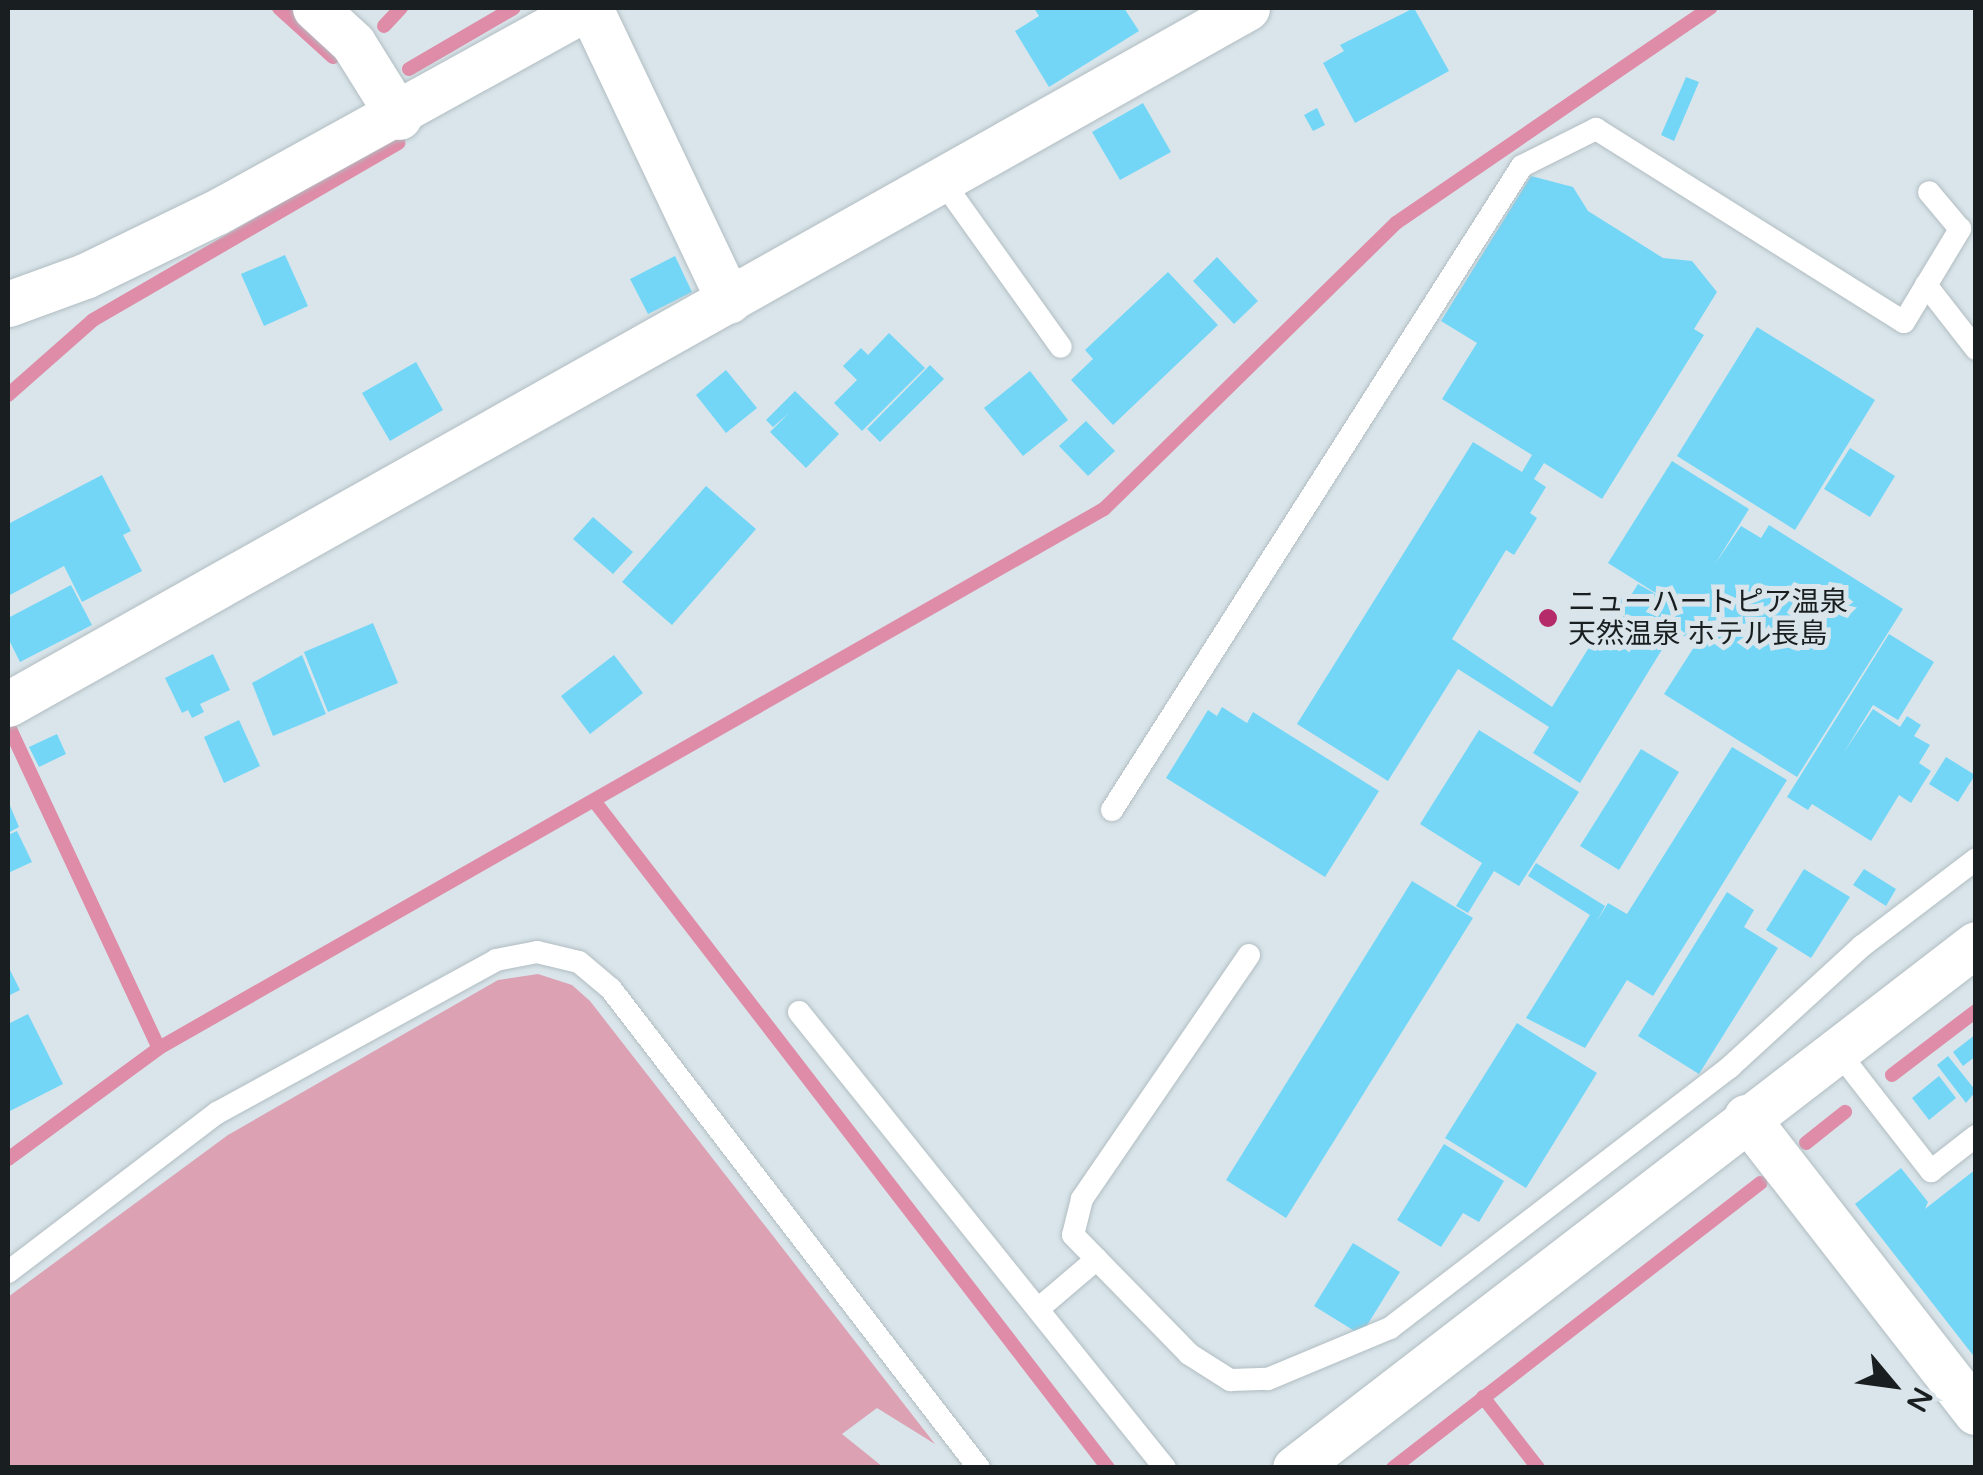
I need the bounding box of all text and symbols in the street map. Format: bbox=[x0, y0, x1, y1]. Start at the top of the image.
place label: ニューハートピア温泉 天然温泉 ホテル長島 bbox=[1568, 585, 1848, 651]
marker: ニューハートピア温泉 天然温泉 ホテル長島 bbox=[1537, 607, 1559, 629]
north arrow bbox=[1843, 1335, 1943, 1435]
text: N bbox=[1899, 1381, 1940, 1418]

